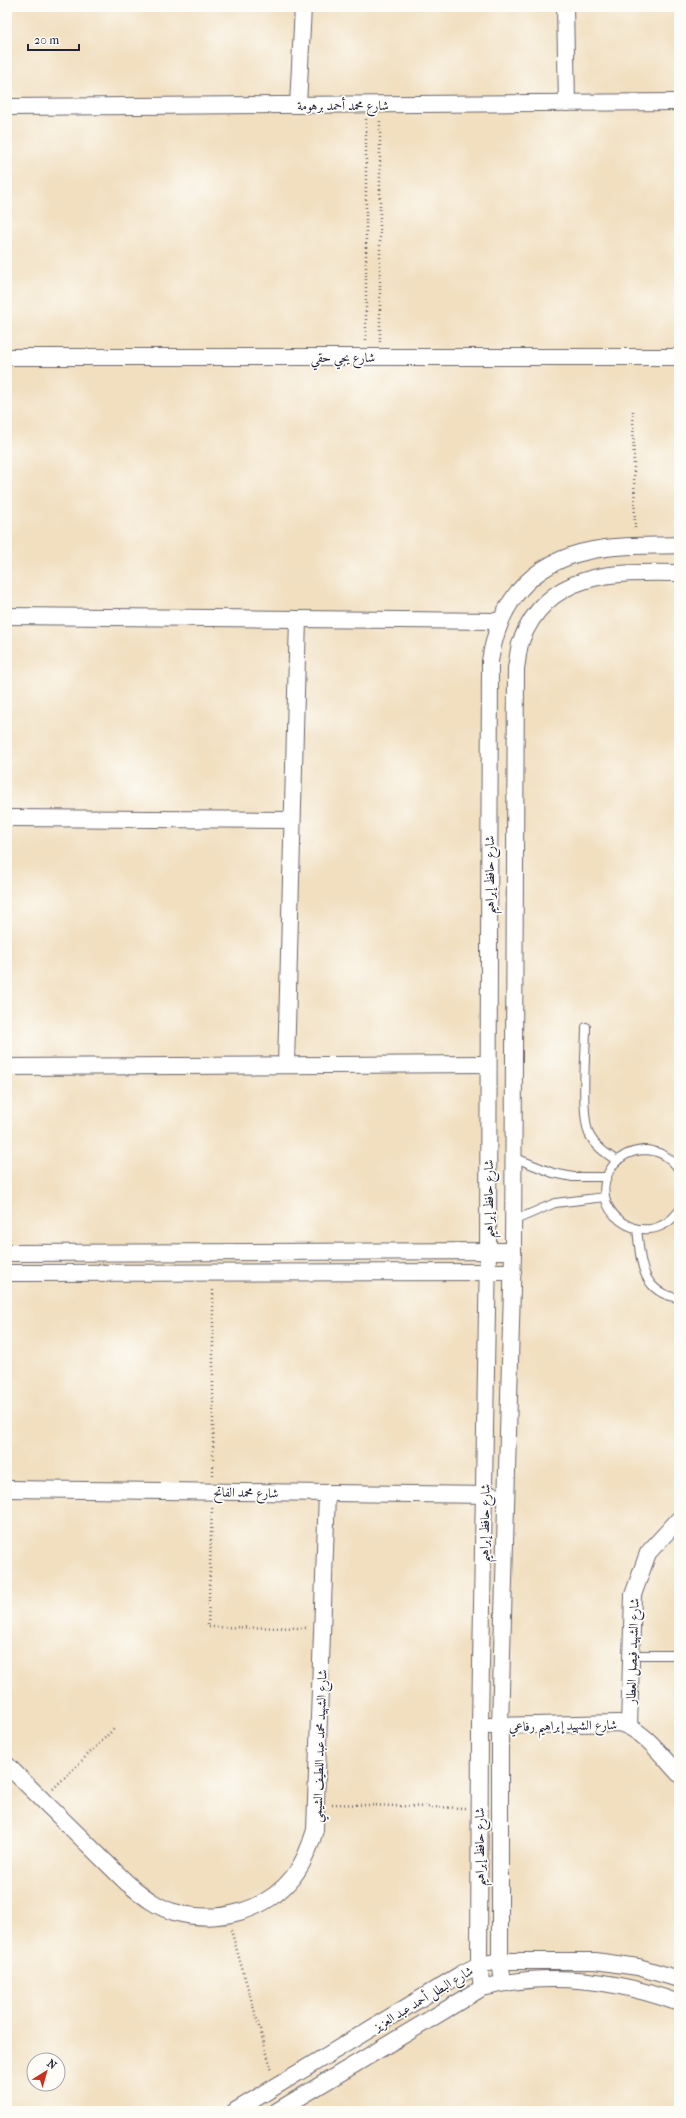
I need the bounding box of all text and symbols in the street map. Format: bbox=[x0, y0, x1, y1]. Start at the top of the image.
scale bar bbox=[28, 26, 79, 52]
text: 20 m bbox=[34, 33, 59, 47]
street label: شارع محمد أحمد برهومة bbox=[297, 97, 389, 117]
street label: شارع يحي حقي bbox=[311, 350, 375, 371]
street label: شارع حافظ إبراهيم bbox=[482, 836, 503, 914]
street label: شارع حافظ إبراهيم bbox=[481, 1160, 502, 1238]
street label: شارع محمد الفاتح bbox=[213, 1484, 279, 1505]
street label: شارع حافظ إبراهيم bbox=[476, 1484, 499, 1563]
street label: شارع الشهيد فيصل العطار bbox=[623, 1598, 646, 1706]
street label: شارع الشهيد محمد عبد اللطيف الشيمي bbox=[309, 1669, 335, 1823]
street label: شارع الشهيد إبراهيم رفاعي bbox=[509, 1717, 617, 1740]
street label: شارع حافظ إبراهيم bbox=[472, 1808, 493, 1886]
street label: شارع البطل أحمد عبد العزيز bbox=[369, 1962, 478, 2038]
north arrow bbox=[26, 2052, 66, 2092]
text: N bbox=[44, 2057, 59, 2073]

